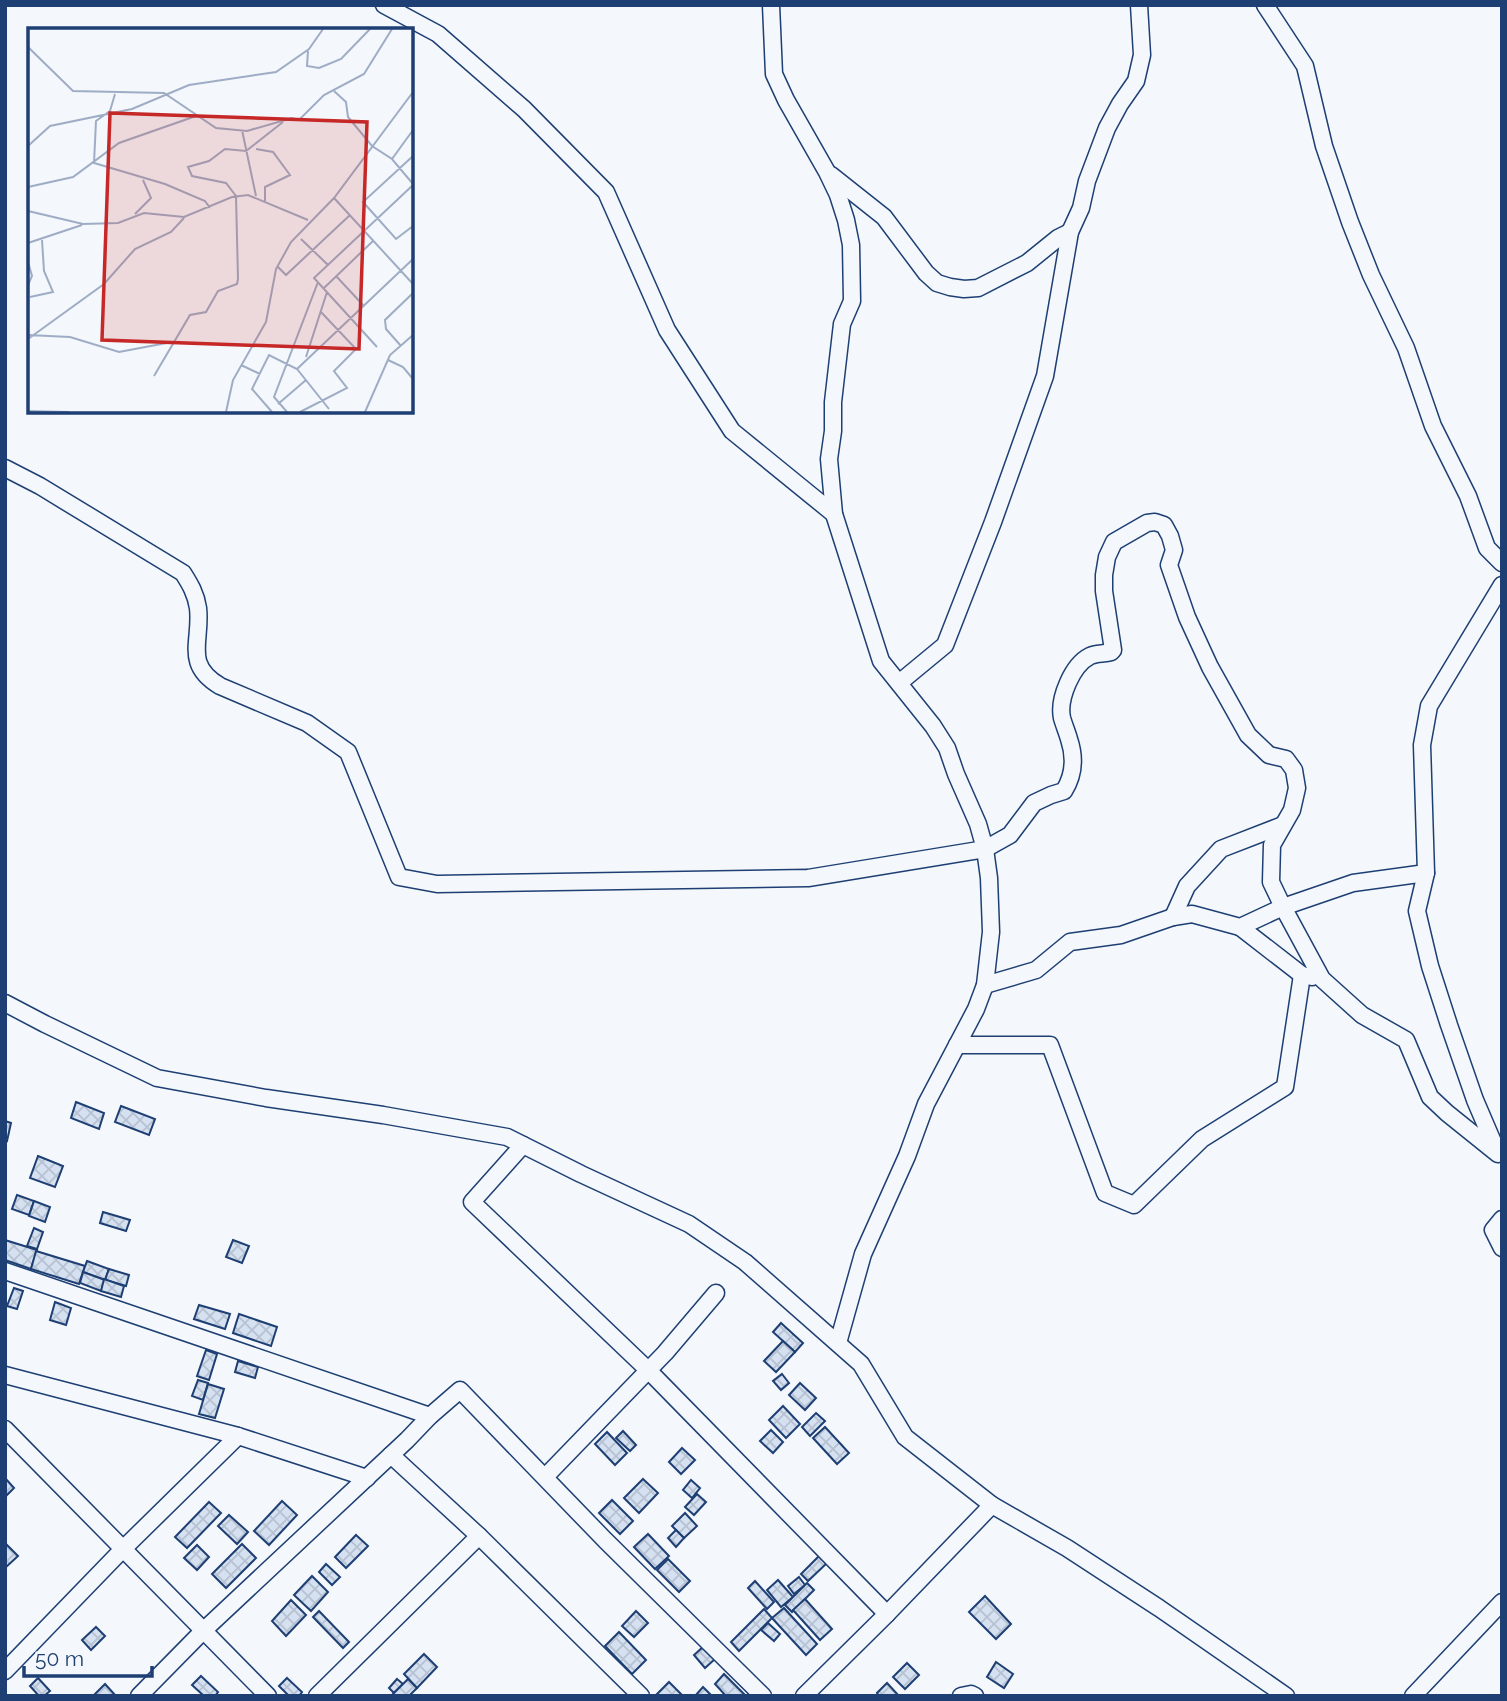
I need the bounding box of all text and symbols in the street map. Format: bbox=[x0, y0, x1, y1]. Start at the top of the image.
inset map bbox=[28, 28, 413, 413]
scale bar bbox=[24, 1634, 152, 1678]
text: 50 m bbox=[35, 1646, 84, 1671]

